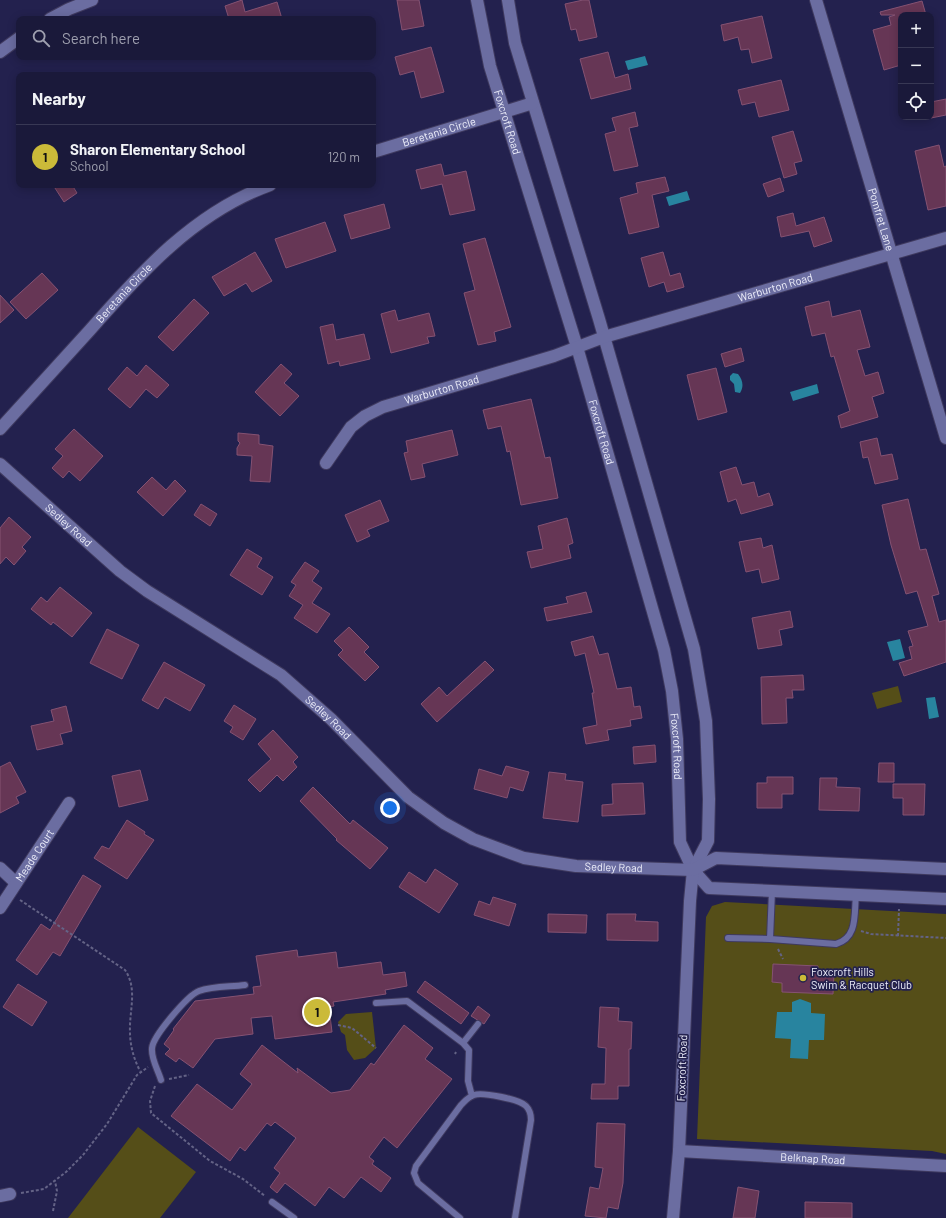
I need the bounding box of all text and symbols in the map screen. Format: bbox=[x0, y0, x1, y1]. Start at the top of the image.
map controls bbox=[898, 12, 934, 120]
button: + bbox=[898, 12, 934, 48]
search box bbox=[16, 16, 376, 60]
icon: search bbox=[30, 27, 52, 49]
text: Search here bbox=[62, 29, 140, 47]
button: − bbox=[898, 48, 934, 84]
button: locate bbox=[898, 84, 934, 120]
text: Nearby bbox=[32, 88, 86, 108]
street label: Foxcroft Road bbox=[492, 88, 524, 156]
street label: Beretania Circle bbox=[400, 114, 477, 149]
text: Sharon Elementary School bbox=[70, 140, 245, 158]
text: 1 bbox=[43, 149, 47, 165]
text: 120 m bbox=[328, 149, 360, 165]
text: School bbox=[70, 158, 108, 174]
street label: Pomfret Lane bbox=[866, 186, 897, 252]
street label: Beretania Circle bbox=[93, 260, 154, 325]
street label: Warburton Road bbox=[736, 270, 814, 304]
street label: Warburton Road bbox=[403, 372, 480, 406]
street label: Foxcroft Road bbox=[586, 398, 617, 466]
street label: Sedley Road bbox=[43, 501, 95, 549]
street label: Sedley Road bbox=[303, 692, 354, 742]
street label: Foxcroft Road bbox=[668, 712, 685, 780]
your location bbox=[380, 798, 400, 818]
street label: Meade Court bbox=[12, 826, 56, 884]
street label: Sedley Road bbox=[584, 859, 643, 874]
place label: Foxcroft Hills Swim & Racquet Club bbox=[811, 965, 912, 991]
marker: Foxcroft Hills Swim & Racquet Club bbox=[798, 973, 808, 983]
pin: 1 bbox=[304, 997, 330, 1027]
street label: Foxcroft Road bbox=[674, 1034, 689, 1102]
street label: Belknap Road bbox=[780, 1150, 846, 1166]

